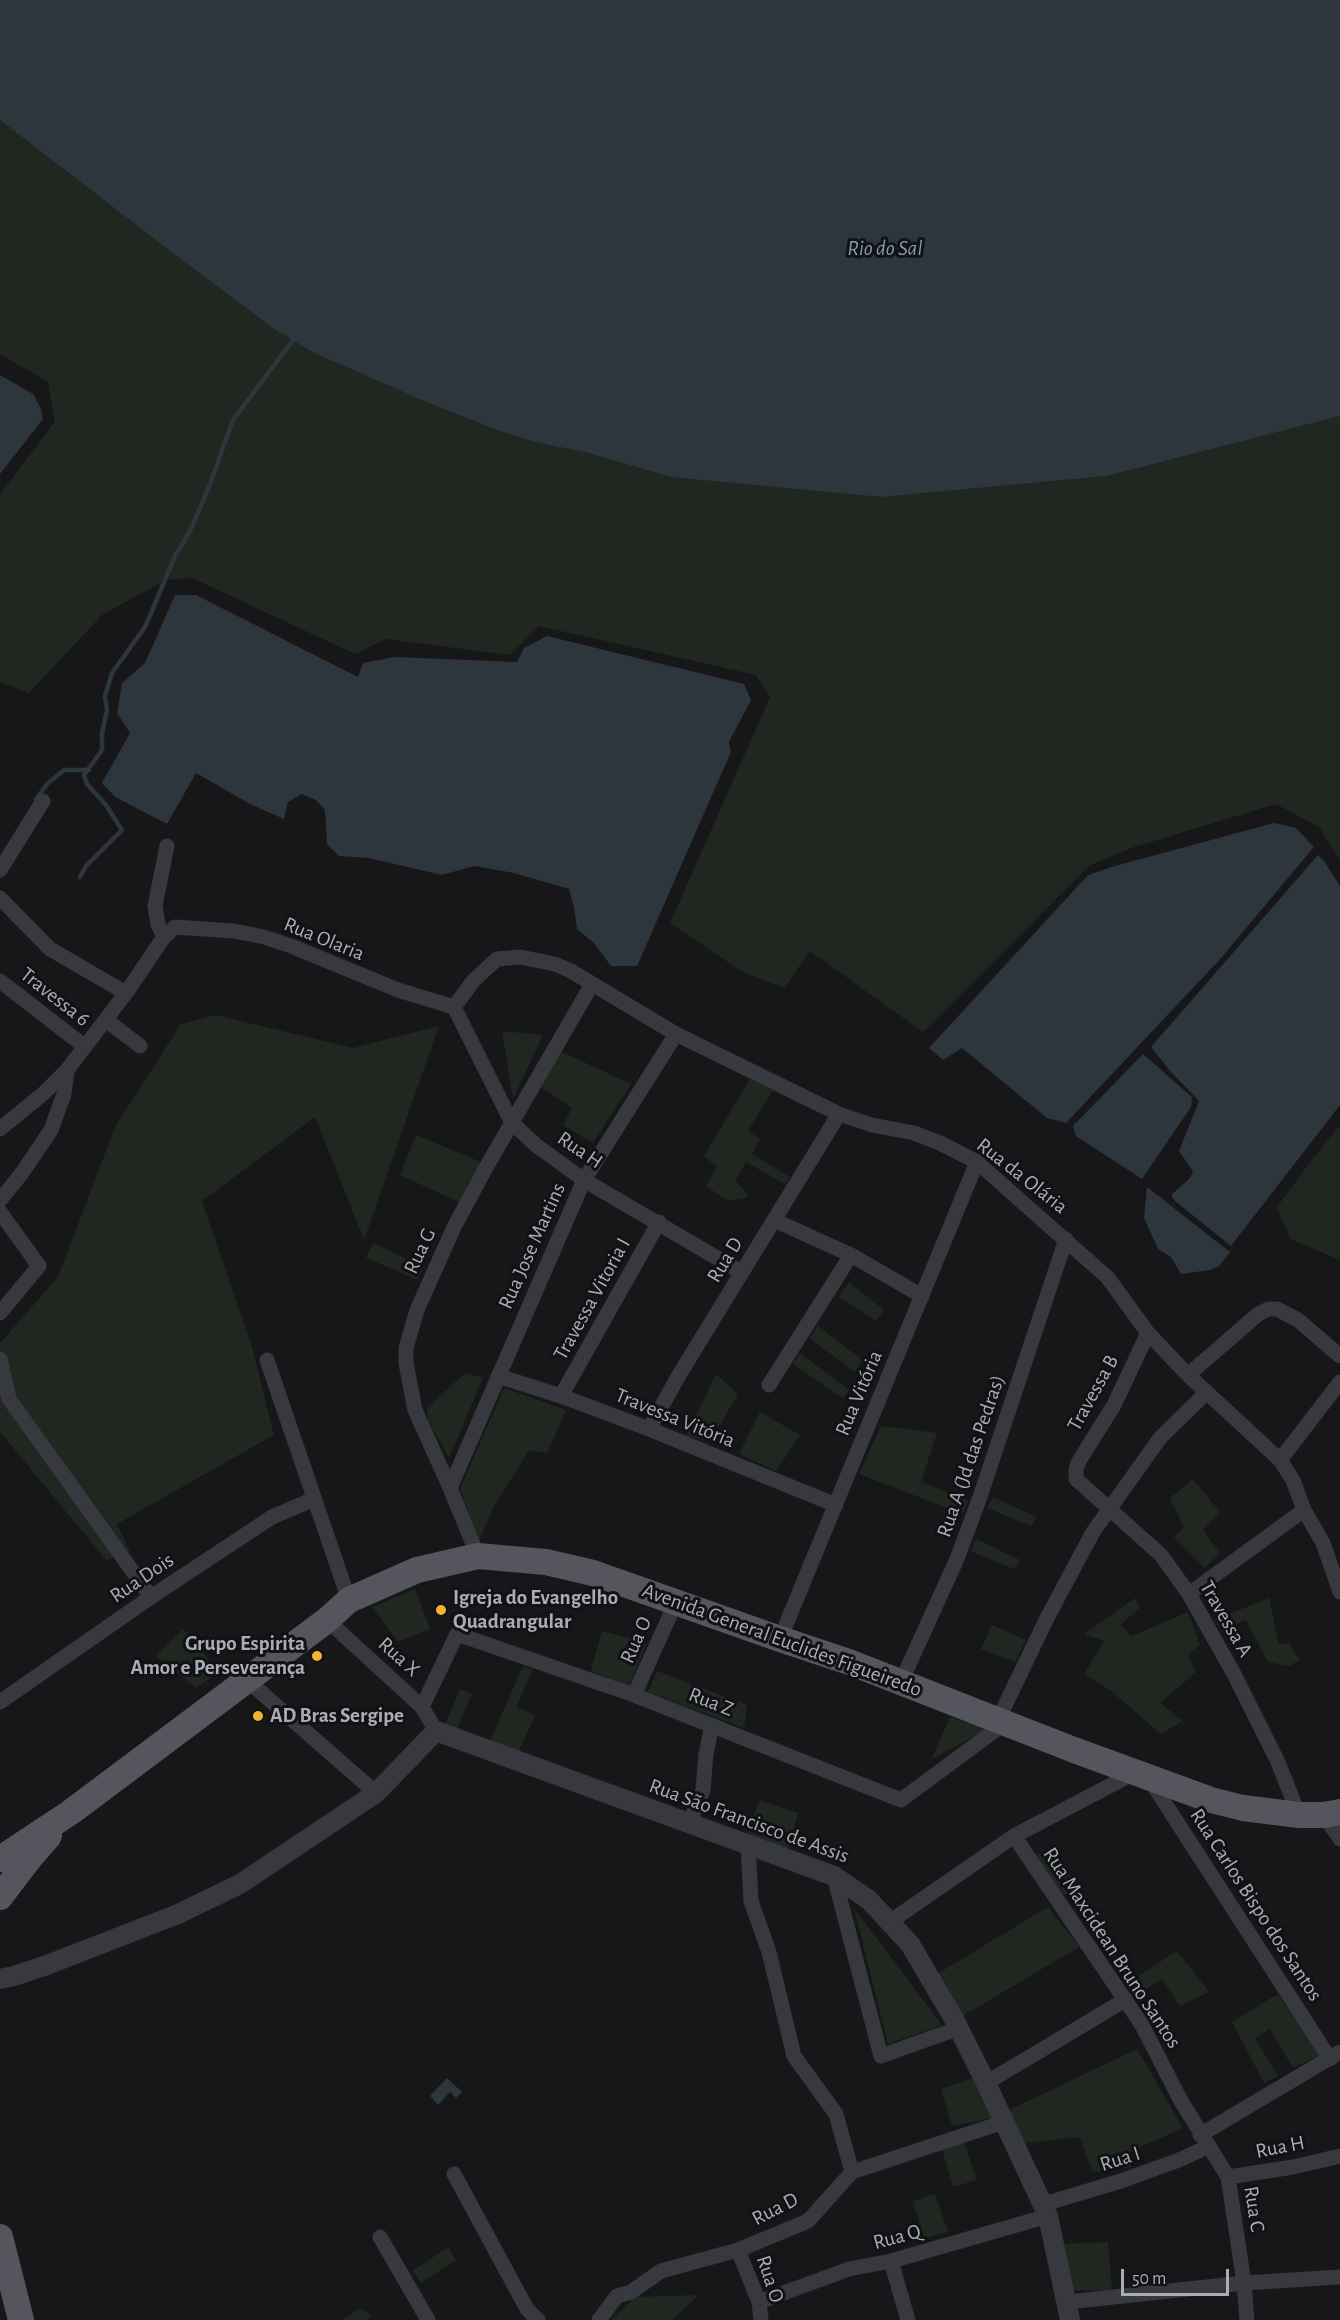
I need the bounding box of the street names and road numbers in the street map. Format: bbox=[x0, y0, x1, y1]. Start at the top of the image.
street label: Rua Olaria bbox=[280, 911, 368, 967]
street label: Travessa 6 bbox=[15, 962, 95, 1032]
street label: Rua H bbox=[552, 1126, 608, 1174]
street label: Rua da Olária bbox=[971, 1133, 1073, 1219]
street label: Rua Jose Martins bbox=[493, 1179, 571, 1313]
street label: Rua G bbox=[398, 1224, 442, 1278]
street label: Travessa Vitoria I bbox=[548, 1233, 636, 1365]
street label: Rua D bbox=[702, 1233, 748, 1287]
street label: Rua Vitória bbox=[830, 1347, 888, 1439]
street label: Travessa B bbox=[1062, 1351, 1124, 1435]
street label: Rua A (Jd das Pedras) bbox=[931, 1371, 1011, 1541]
street label: Travessa Vitória bbox=[611, 1383, 739, 1453]
street label: Rua Dois bbox=[105, 1547, 179, 1609]
street label: Travessa A bbox=[1194, 1576, 1258, 1662]
street label: Avenida General Euclides Figueiredo bbox=[639, 1578, 925, 1702]
street label: Rua O bbox=[615, 1613, 657, 1667]
street label: Rua X bbox=[373, 1632, 425, 1682]
street label: Rua Z bbox=[685, 1682, 737, 1722]
street label: Rua São Francisco de Assis bbox=[646, 1773, 852, 1869]
street label: Rua Carlos Bispo dos Santos bbox=[1184, 1804, 1328, 2006]
street label: Rua Maxcidean Bruno Santos bbox=[1038, 1843, 1186, 2053]
street label: Rua H bbox=[1253, 2130, 1307, 2164]
street label: Rua I bbox=[1097, 2141, 1143, 2177]
street label: Rua C bbox=[1238, 2184, 1270, 2234]
street label: Rua D bbox=[748, 2187, 802, 2231]
street label: Rua Q bbox=[870, 2219, 924, 2255]
street label: Rua O bbox=[751, 2252, 789, 2306]

